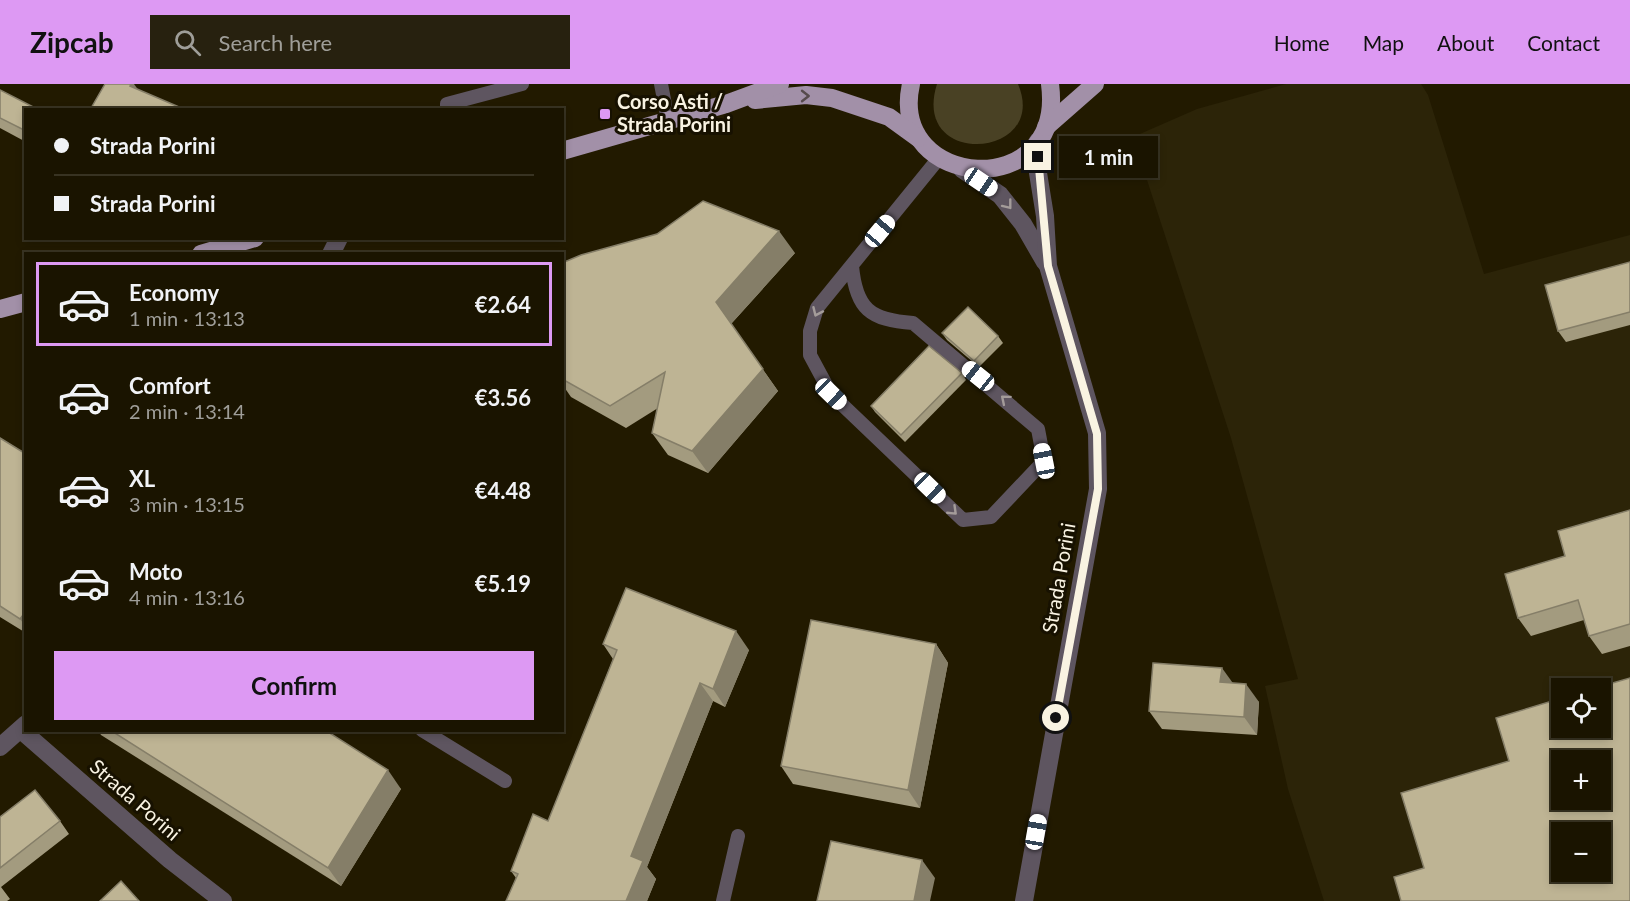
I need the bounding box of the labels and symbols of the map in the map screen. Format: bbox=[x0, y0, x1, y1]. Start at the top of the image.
place label: Corso Asti / Strada Porini bbox=[617, 89, 731, 136]
one-way arrow bbox=[801, 90, 810, 102]
marker: Corso Asti / Strada Porini bbox=[598, 107, 612, 121]
callout: 1 min bbox=[1059, 136, 1158, 178]
route end bbox=[1024, 143, 1051, 170]
car bbox=[961, 164, 1001, 200]
one-way arrow bbox=[1000, 198, 1011, 209]
car bbox=[862, 211, 898, 251]
one-way arrow bbox=[812, 306, 824, 317]
car bbox=[958, 358, 998, 394]
car bbox=[812, 375, 850, 413]
one-way arrow bbox=[1001, 396, 1012, 407]
car bbox=[1032, 442, 1056, 480]
car bbox=[911, 469, 949, 507]
one-way arrow bbox=[947, 504, 957, 515]
street label: Strada Porini bbox=[1036, 521, 1080, 635]
route start bbox=[1042, 704, 1069, 731]
street label: Strada Porini bbox=[86, 754, 186, 845]
car bbox=[1024, 813, 1048, 851]

